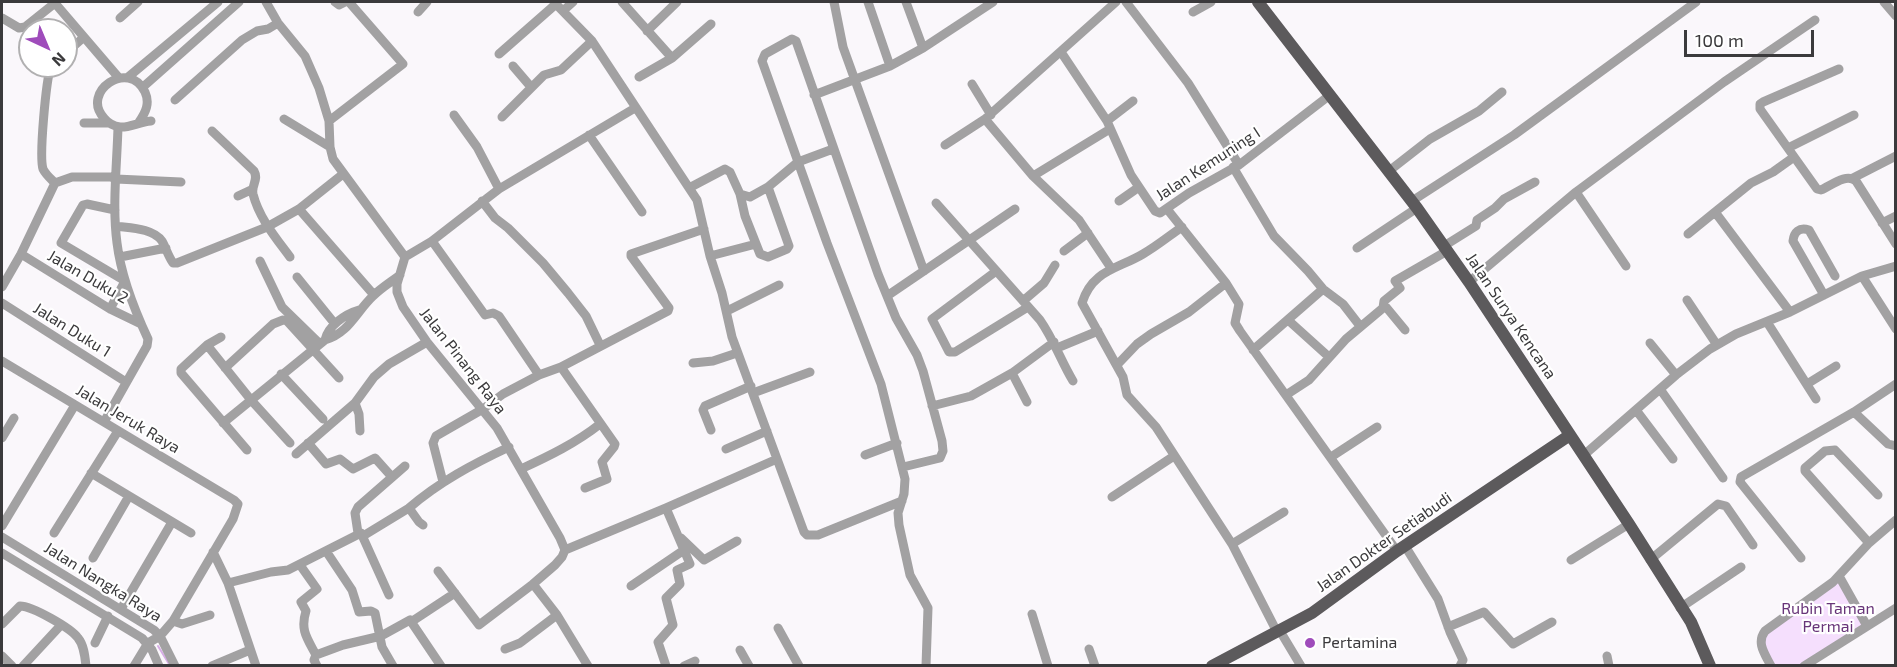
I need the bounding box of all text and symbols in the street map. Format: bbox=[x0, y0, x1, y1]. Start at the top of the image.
north arrow bbox=[18, 18, 78, 78]
scale bar bbox=[1687, 18, 1818, 56]
text: 100 m bbox=[1695, 29, 1744, 51]
text: N bbox=[49, 49, 70, 71]
street label: Jalan Kemuning I bbox=[1152, 123, 1264, 205]
street label: Jalan Duku 2 bbox=[44, 246, 132, 308]
street label: Jalan Surya Kencana bbox=[1462, 249, 1560, 383]
street label: Jalan Duku 1 bbox=[30, 299, 114, 361]
street label: Jalan Pinang Raya bbox=[415, 304, 511, 418]
street label: Jalan Jeruk Raya bbox=[73, 380, 183, 458]
street label: Jalan Dokter Setiabudi bbox=[1313, 488, 1455, 596]
street label: Jalan Nangka Raya bbox=[41, 538, 165, 626]
park label: Rubin Taman Permai bbox=[1781, 599, 1875, 637]
place label: Pertamina bbox=[1322, 633, 1397, 653]
marker: Pertamina bbox=[1303, 636, 1317, 650]

